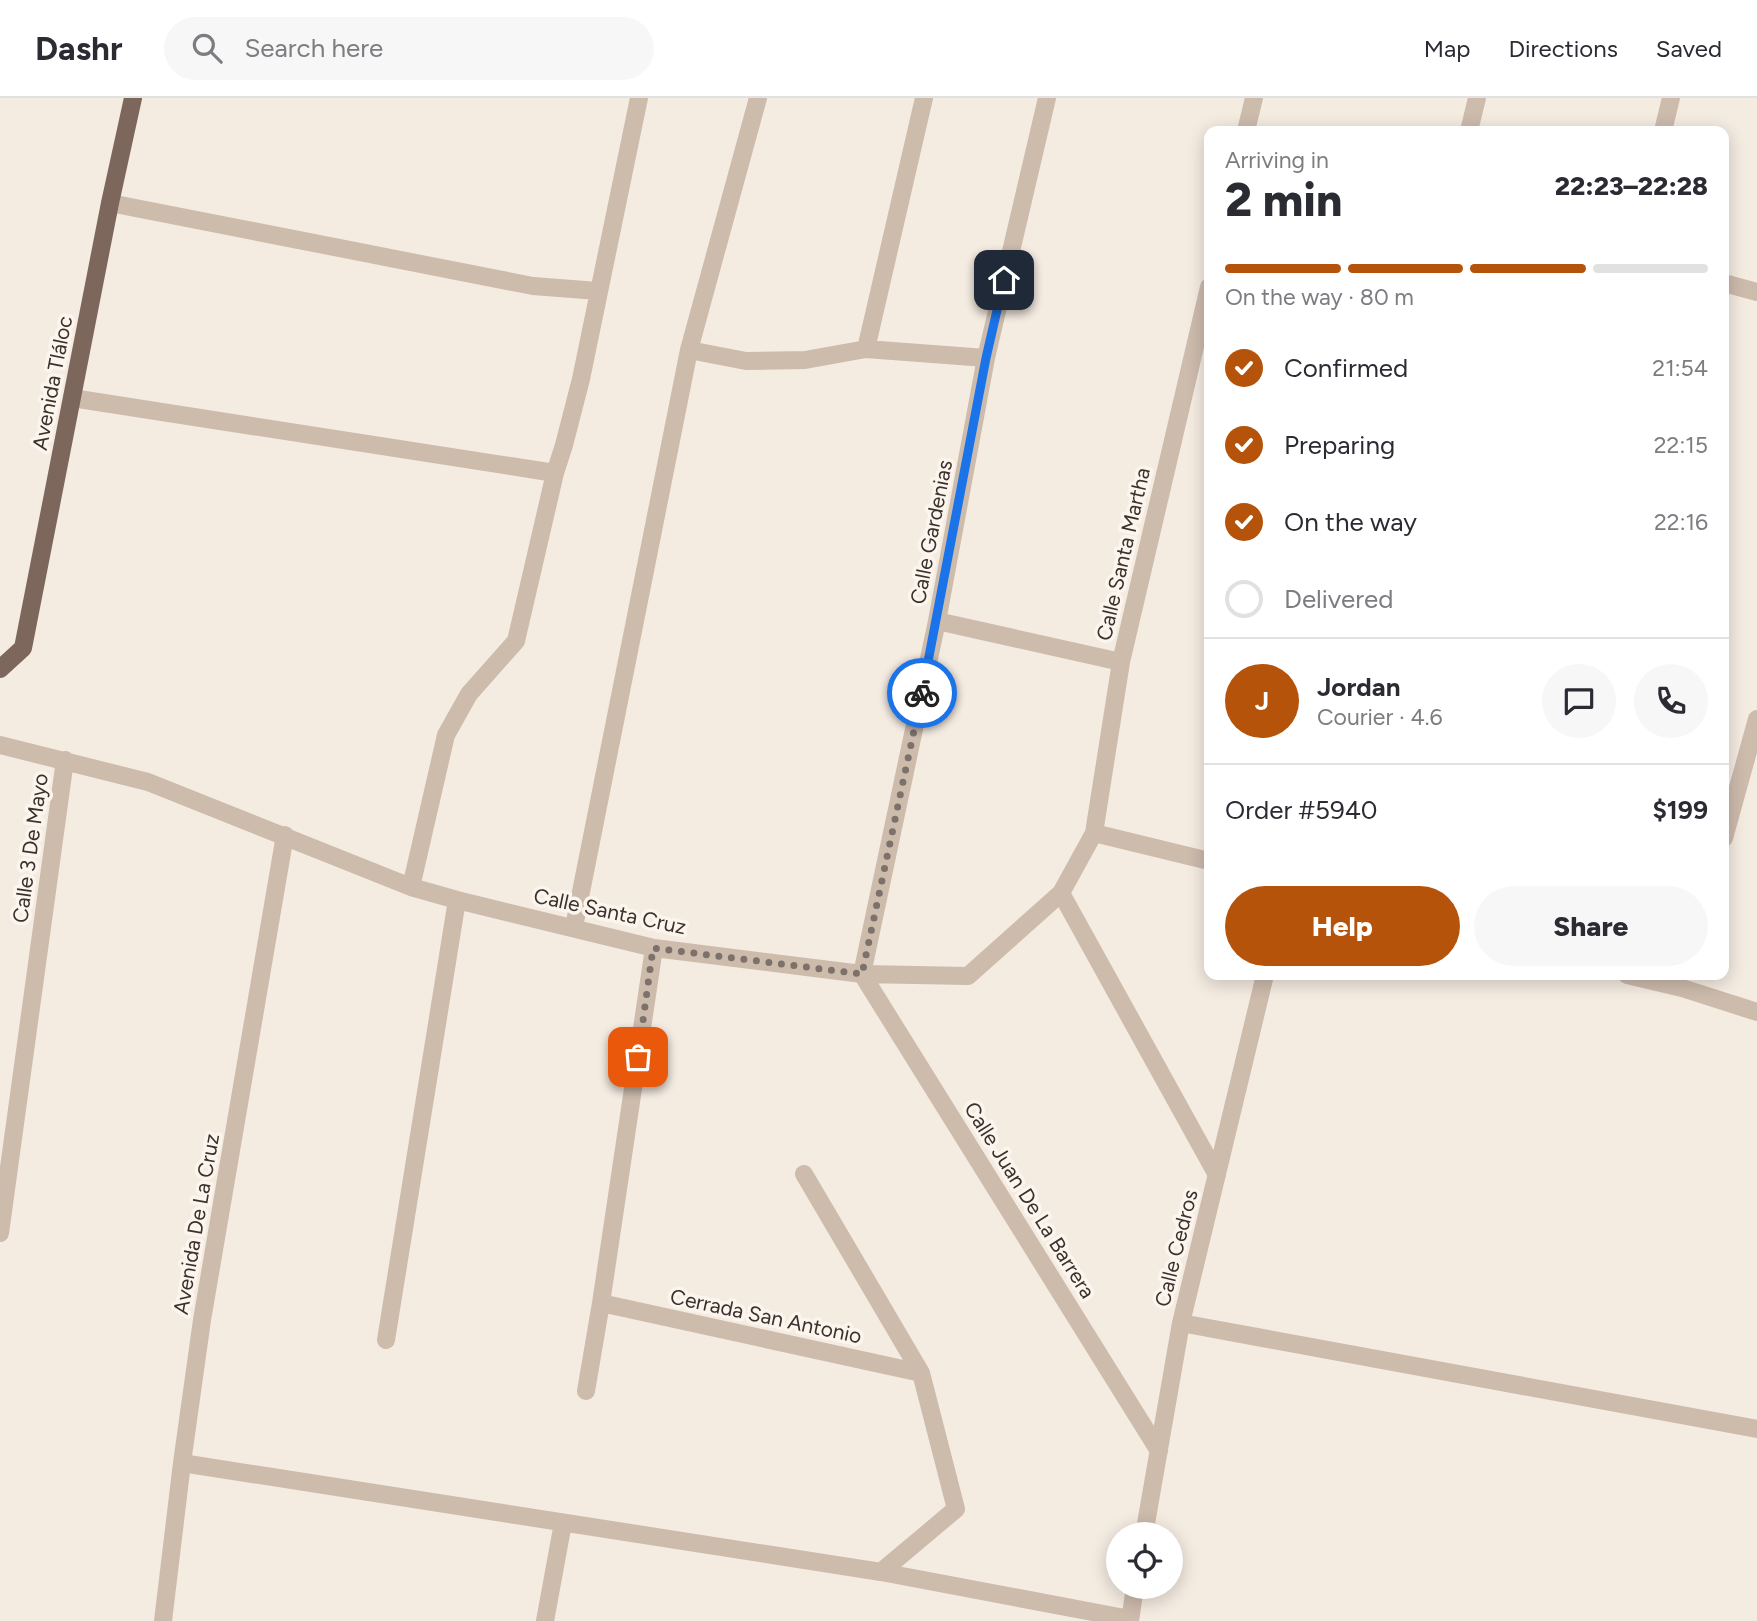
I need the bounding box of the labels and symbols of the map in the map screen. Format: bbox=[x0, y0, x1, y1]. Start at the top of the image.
pin bbox=[974, 250, 1034, 310]
street label: Avenida Tláloc bbox=[27, 314, 77, 452]
street label: Calle Gardenias bbox=[905, 458, 957, 606]
street label: Calle Santa Martha bbox=[1091, 465, 1155, 643]
courier bbox=[887, 658, 957, 728]
street label: Calle 3 De Mayo bbox=[7, 772, 53, 924]
street label: Calle Santa Cruz bbox=[532, 883, 688, 939]
pin bbox=[608, 1027, 668, 1087]
street label: Calle Juan De La Barrera bbox=[959, 1097, 1101, 1303]
street label: Avenida De La Cruz bbox=[168, 1132, 224, 1316]
street label: Calle Cedros bbox=[1149, 1187, 1203, 1309]
street label: Cerrada San Antonio bbox=[668, 1284, 864, 1348]

